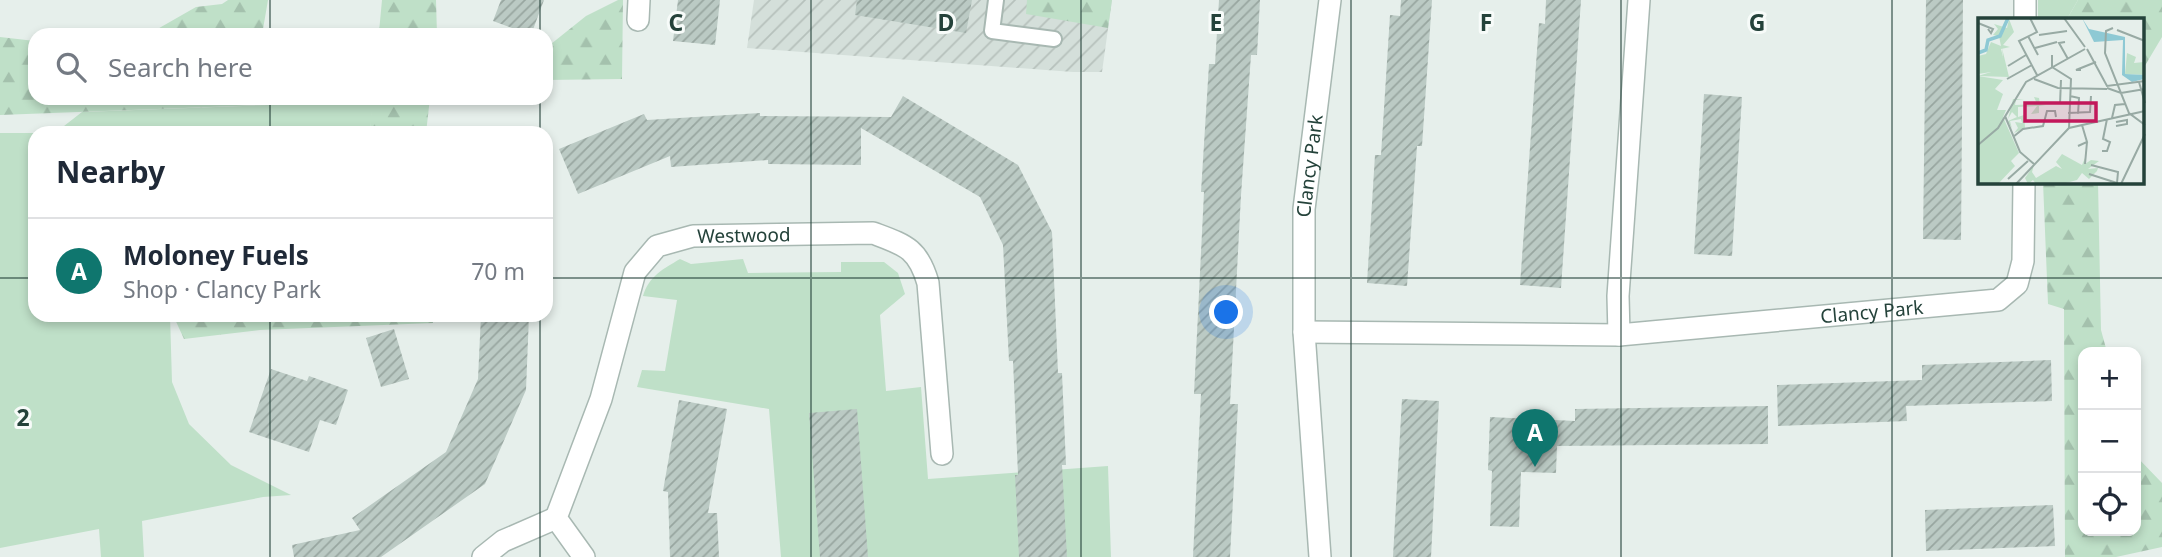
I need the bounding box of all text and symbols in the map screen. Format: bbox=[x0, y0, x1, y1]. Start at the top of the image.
text: C bbox=[669, 6, 684, 38]
text: D bbox=[938, 6, 954, 38]
text: E bbox=[1210, 6, 1222, 38]
text: F bbox=[1480, 6, 1492, 38]
text: G bbox=[1749, 6, 1765, 38]
inset map bbox=[1978, 18, 2144, 184]
search box bbox=[28, 28, 553, 105]
icon: search bbox=[52, 48, 90, 86]
text: Search here bbox=[108, 49, 253, 85]
street label: Clancy Park bbox=[1291, 113, 1329, 217]
text: Nearby bbox=[56, 151, 165, 192]
street label: Westwood bbox=[697, 221, 791, 249]
text: Moloney Fuels bbox=[123, 237, 309, 273]
text: A bbox=[71, 255, 87, 287]
text: 70 m bbox=[471, 255, 525, 287]
text: Shop · Clancy Park bbox=[123, 273, 321, 305]
street label: Clancy Park bbox=[1819, 294, 1925, 329]
your location bbox=[1209, 295, 1243, 329]
map controls bbox=[2078, 347, 2141, 536]
button: + bbox=[2078, 347, 2141, 410]
text: 2 bbox=[16, 401, 30, 433]
pin: A bbox=[1512, 409, 1558, 467]
button: − bbox=[2078, 410, 2141, 473]
button: locate bbox=[2078, 473, 2141, 536]

